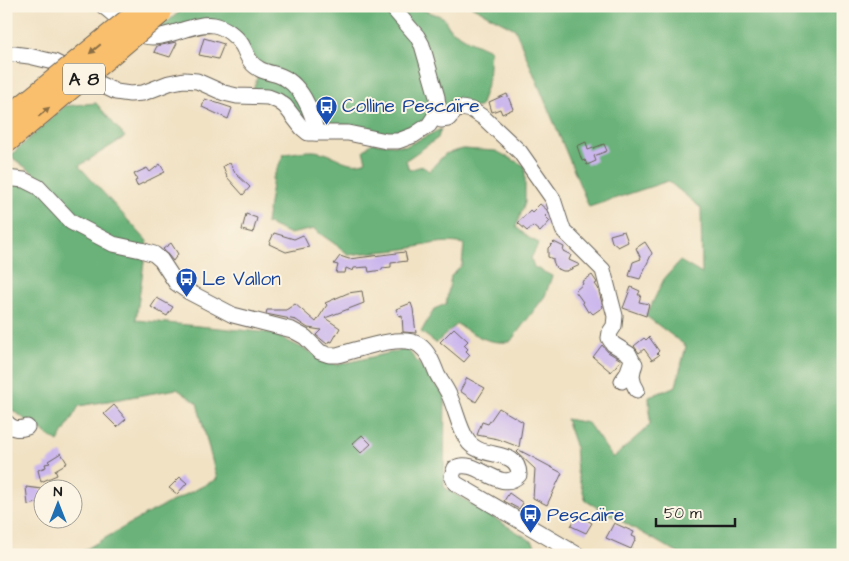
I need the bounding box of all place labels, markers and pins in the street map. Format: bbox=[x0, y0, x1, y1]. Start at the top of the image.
place label: Colline Pescaïre bbox=[342, 93, 480, 120]
bus stop icon: Colline Pescaïre bbox=[314, 94, 338, 125]
place label: Le Vallon bbox=[202, 266, 281, 293]
bus stop icon: Le Vallon bbox=[174, 267, 198, 298]
place label: Pescaïre bbox=[547, 502, 624, 529]
bus stop icon: Pescaïre bbox=[519, 503, 543, 534]

